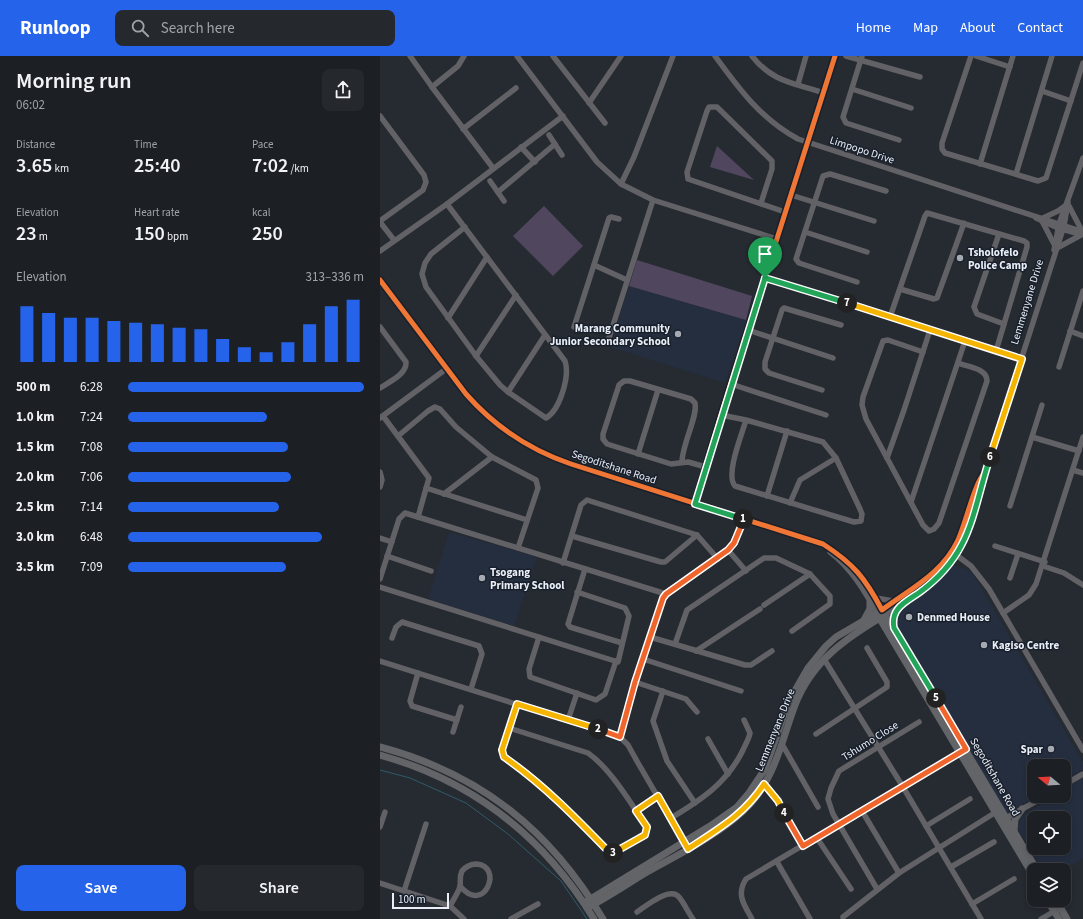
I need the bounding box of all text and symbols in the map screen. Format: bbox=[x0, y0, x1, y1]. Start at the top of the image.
search box bbox=[115, 10, 395, 46]
text: Runloop bbox=[20, 15, 91, 42]
icon: search bbox=[129, 17, 151, 39]
text: Search here bbox=[161, 18, 235, 39]
text: Home bbox=[856, 18, 891, 38]
text: Map bbox=[913, 18, 938, 38]
text: About bbox=[960, 18, 995, 38]
text: Contact bbox=[1017, 18, 1063, 38]
text: Morning run bbox=[16, 65, 132, 97]
button: share bbox=[322, 69, 364, 111]
text: 06:02 bbox=[16, 96, 45, 114]
street label: Limpopo Drive bbox=[828, 132, 897, 168]
text: Distance bbox=[16, 137, 55, 152]
text: Time bbox=[134, 137, 157, 152]
text: Pace bbox=[252, 137, 274, 152]
text: 3.65 bbox=[16, 152, 52, 180]
text: 25:40 bbox=[134, 152, 181, 180]
text: 7:02 bbox=[252, 152, 288, 180]
text: km bbox=[52, 161, 69, 176]
text: /km bbox=[288, 161, 309, 176]
text: Elevation bbox=[16, 205, 59, 220]
text: Heart rate bbox=[134, 205, 180, 220]
text: kcal bbox=[252, 205, 271, 220]
text: 23 bbox=[16, 220, 37, 248]
text: 150 bbox=[134, 220, 165, 248]
text: 250 bbox=[252, 220, 283, 248]
text: m bbox=[37, 229, 48, 244]
text: bpm bbox=[165, 229, 188, 244]
pin bbox=[748, 237, 782, 278]
icon: arrive bbox=[754, 243, 776, 265]
place label: Tsholofelo Police Camp bbox=[968, 245, 1027, 273]
marker: Tsholofelo Police Camp bbox=[955, 253, 965, 263]
street label: Lemmenyane Drive bbox=[1007, 257, 1047, 346]
text: Elevation bbox=[16, 268, 67, 286]
text: 313–336 m bbox=[306, 268, 364, 286]
pin: 7 bbox=[837, 293, 857, 313]
text: 7 bbox=[844, 295, 850, 310]
place label: Marang Community Junior Secondary School bbox=[550, 321, 671, 349]
marker: Marang Community Junior Secondary School bbox=[673, 329, 683, 339]
text: 500 m bbox=[16, 378, 50, 396]
text: 6:28 bbox=[80, 378, 103, 396]
text: 1.0 km bbox=[16, 408, 55, 426]
text: 7:24 bbox=[80, 408, 103, 426]
text: 1.5 km bbox=[16, 438, 55, 456]
text: 7:08 bbox=[80, 438, 103, 456]
street label: Segoditshane Road bbox=[570, 446, 658, 488]
pin: 6 bbox=[980, 447, 1000, 467]
text: 6 bbox=[987, 449, 993, 464]
text: 2.0 km bbox=[16, 468, 55, 486]
text: 7:06 bbox=[80, 468, 103, 486]
text: 2.5 km bbox=[16, 498, 55, 516]
text: 7:14 bbox=[80, 498, 103, 516]
pin: 1 bbox=[733, 509, 753, 529]
text: 1 bbox=[740, 511, 746, 526]
text: 3.0 km bbox=[16, 528, 55, 546]
text: 6:48 bbox=[80, 528, 103, 546]
text: 3.5 km bbox=[16, 558, 55, 576]
text: 7:09 bbox=[80, 558, 103, 576]
place label: Tsogang Primary School bbox=[490, 565, 565, 593]
marker: Tsogang Primary School bbox=[477, 573, 487, 583]
place label: Denmed House bbox=[917, 610, 990, 625]
marker: Denmed House bbox=[904, 612, 914, 622]
place label: Kagiso Centre bbox=[992, 638, 1060, 653]
marker: Kagiso Centre bbox=[979, 640, 989, 650]
street label: Lemmenyane Drive bbox=[751, 686, 799, 774]
pin: 5 bbox=[926, 688, 946, 708]
text: 5 bbox=[933, 690, 939, 705]
street label: Tshumo Close bbox=[839, 717, 902, 764]
pin: 2 bbox=[588, 719, 608, 739]
text: 2 bbox=[595, 721, 601, 736]
street label: Segoditshane Road bbox=[966, 735, 1024, 819]
place label: Spar bbox=[1021, 742, 1044, 757]
marker: Spar bbox=[1046, 744, 1056, 754]
north arrow bbox=[1027, 759, 1071, 803]
map controls bbox=[1027, 759, 1071, 907]
pin: 4 bbox=[774, 803, 794, 823]
text: 4 bbox=[781, 805, 787, 820]
button: locate bbox=[1027, 811, 1071, 855]
pin: 3 bbox=[603, 843, 623, 863]
text: 3 bbox=[610, 845, 616, 860]
button: layers bbox=[1027, 863, 1071, 907]
button: Save bbox=[16, 865, 186, 911]
button: Share bbox=[194, 865, 364, 911]
scale bar bbox=[392, 891, 449, 910]
text: 100 m bbox=[398, 892, 426, 907]

